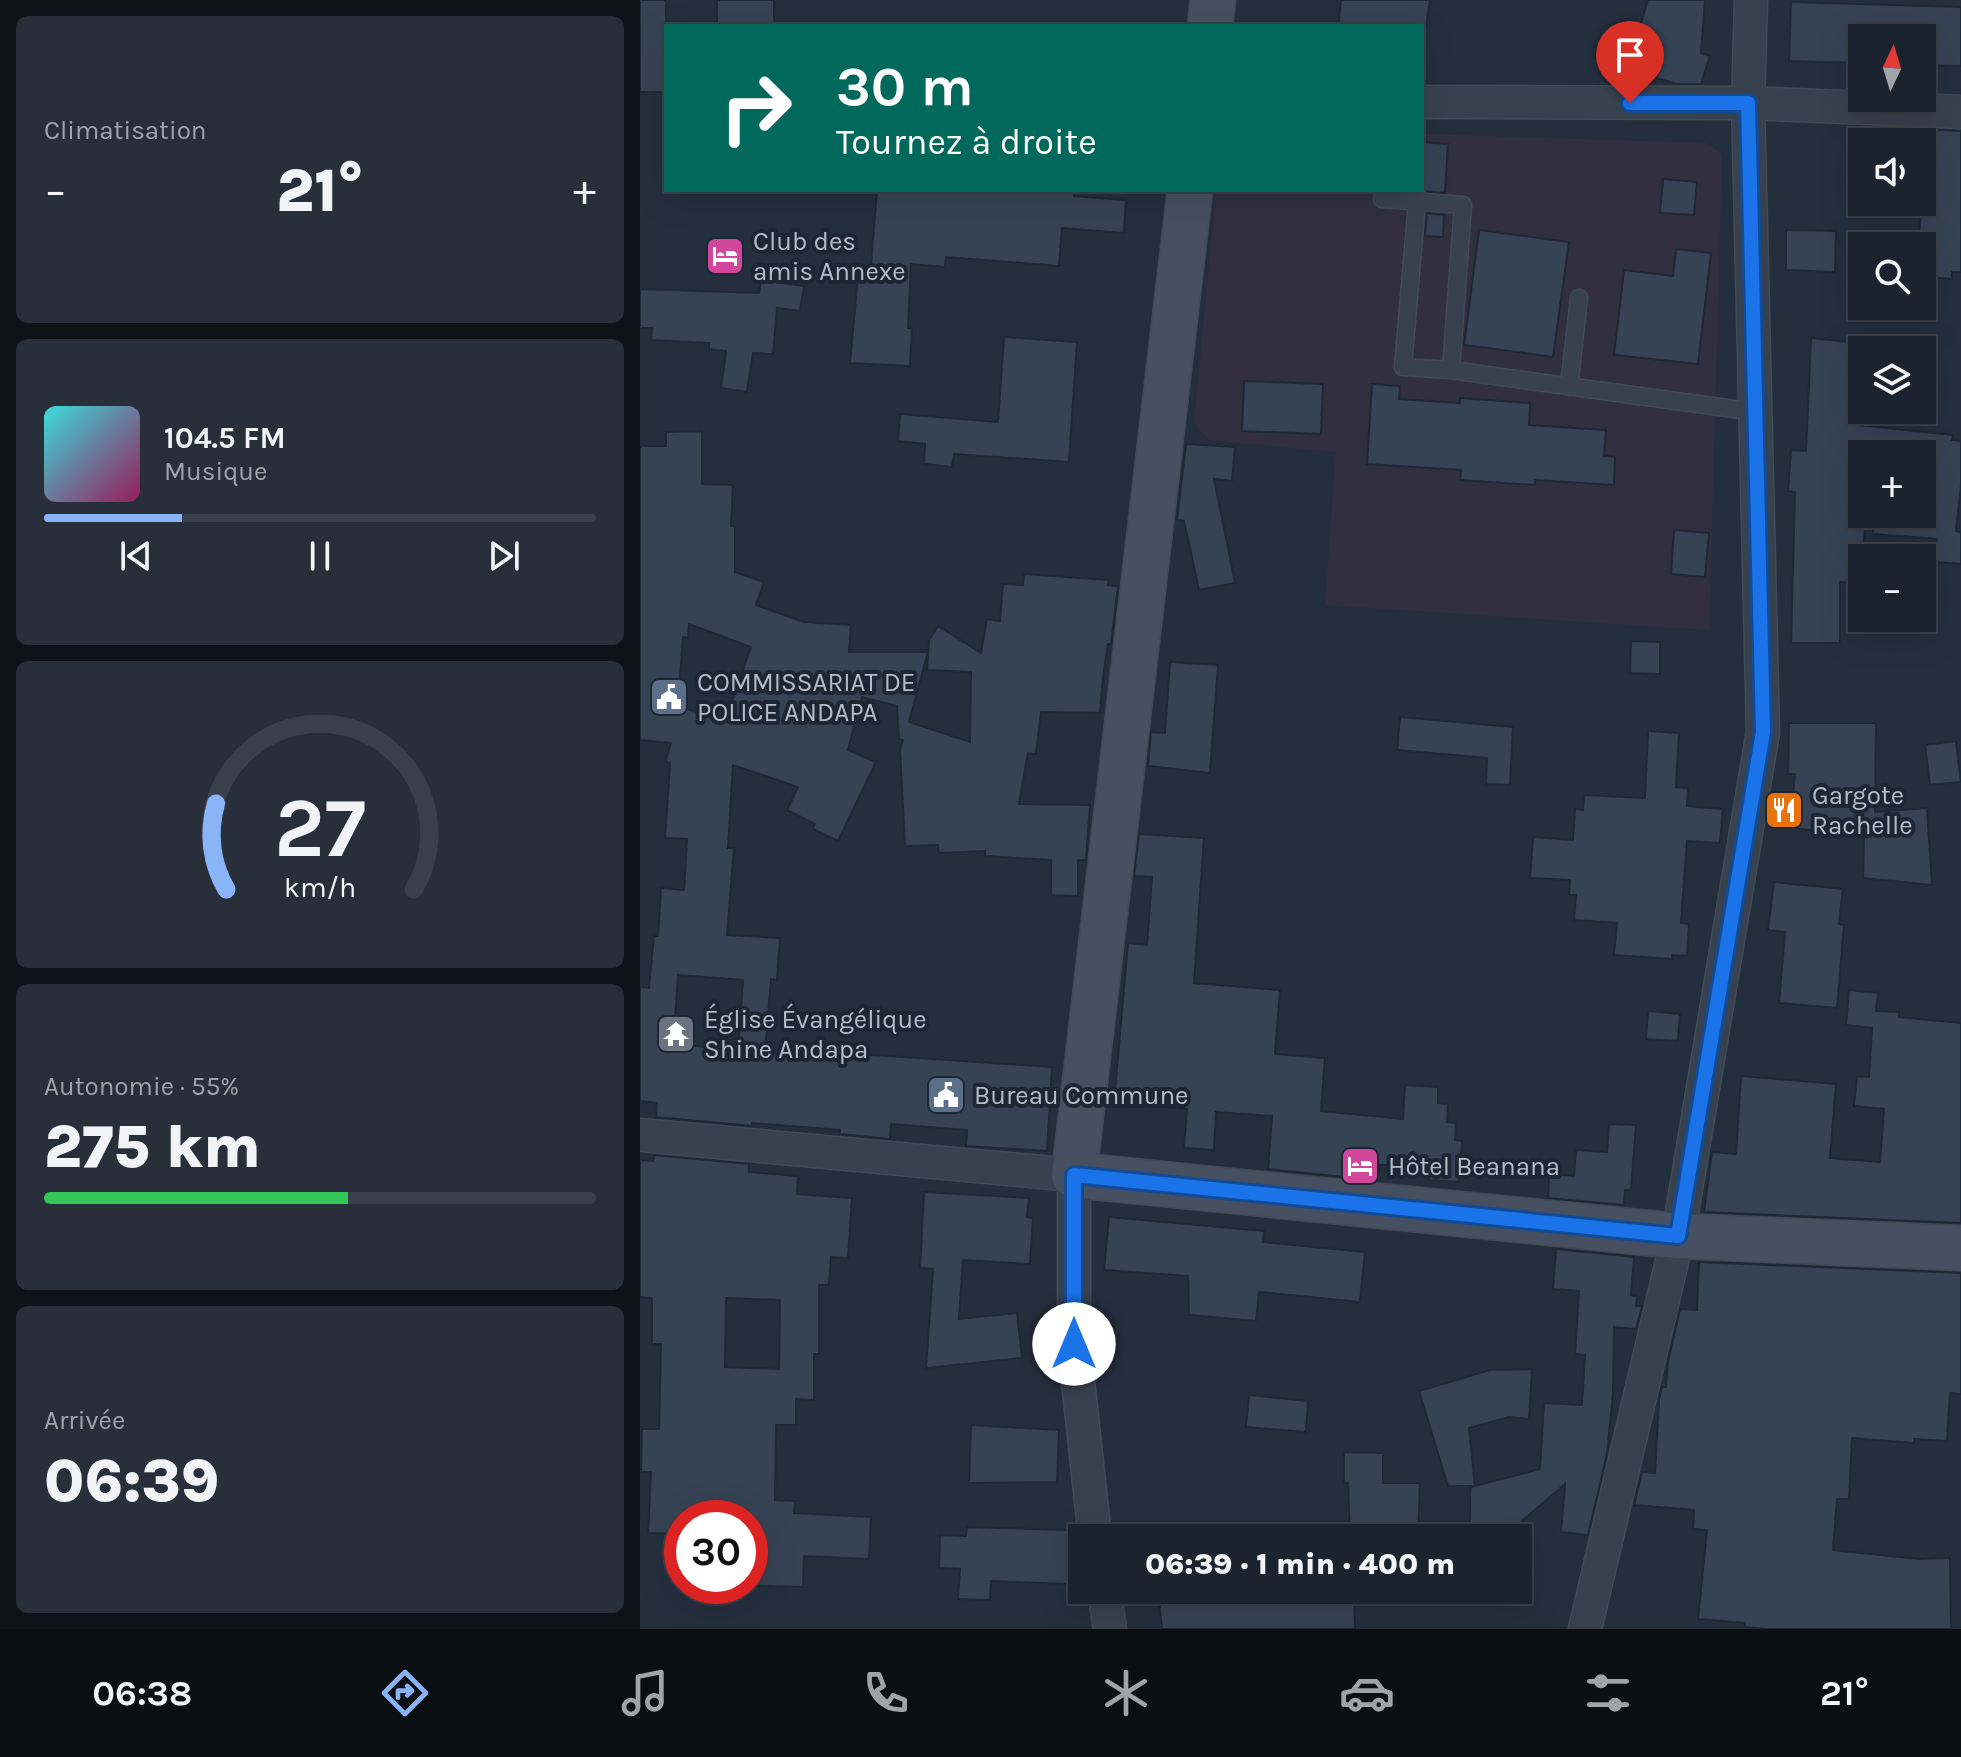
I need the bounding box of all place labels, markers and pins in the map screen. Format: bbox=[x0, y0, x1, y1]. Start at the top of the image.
pin bbox=[1596, 21, 1664, 103]
place label: Club des amis Annexe bbox=[753, 226, 906, 287]
hotel icon: Club des amis Annexe bbox=[704, 235, 746, 277]
place label: COMMISSARIAT DE POLICE ANDAPA bbox=[697, 667, 915, 728]
public building icon: COMMISSARIAT DE POLICE ANDAPA bbox=[648, 676, 690, 718]
place label: Gargote Rachelle bbox=[1812, 780, 1913, 841]
restaurant icon: Gargote Rachelle bbox=[1763, 789, 1805, 831]
place label: Église Évangélique Shine Andapa bbox=[704, 1003, 927, 1065]
temple icon: Église Évangélique Shine Andapa bbox=[655, 1013, 697, 1055]
public building icon: Bureau Commune bbox=[925, 1074, 967, 1116]
place label: Bureau Commune bbox=[974, 1080, 1188, 1111]
hotel icon: Hôtel Beanana bbox=[1339, 1145, 1381, 1187]
place label: Hôtel Beanana bbox=[1388, 1151, 1560, 1182]

